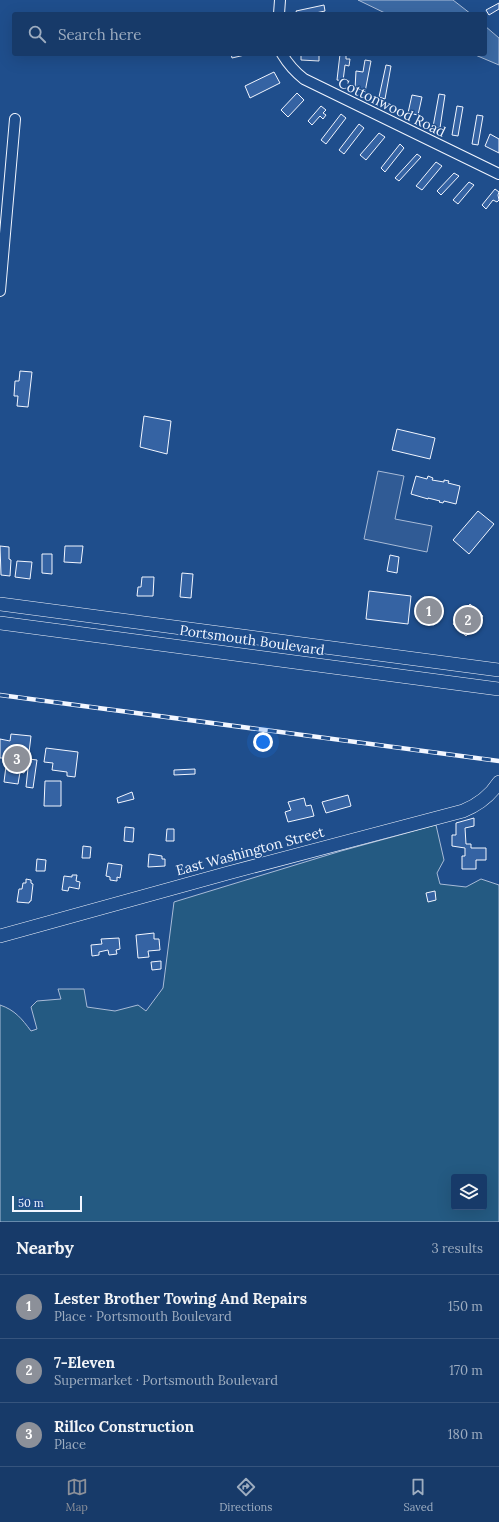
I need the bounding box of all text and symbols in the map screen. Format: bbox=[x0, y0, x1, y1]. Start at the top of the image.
search box bbox=[12, 12, 487, 56]
icon: search bbox=[26, 23, 48, 45]
text: Search here bbox=[58, 25, 141, 44]
street label: Cottonwood Road bbox=[335, 73, 449, 141]
pin: 1 bbox=[416, 596, 442, 626]
pin: 2 bbox=[455, 605, 481, 635]
street label: Portsmouth Boulevard bbox=[178, 621, 326, 659]
your location bbox=[253, 732, 273, 752]
pin: 3 bbox=[4, 744, 30, 774]
street label: East Washington Street bbox=[174, 822, 327, 879]
map controls bbox=[451, 1174, 487, 1210]
button: layers bbox=[451, 1174, 487, 1210]
scale bar bbox=[12, 1194, 82, 1213]
text: 50 m bbox=[18, 1196, 44, 1210]
text: Nearby bbox=[16, 1237, 74, 1259]
text: 3 results bbox=[431, 1240, 483, 1257]
text: Lester Brother Towing And Repairs bbox=[54, 1289, 307, 1308]
text: 1 bbox=[26, 1298, 32, 1315]
text: 150 m bbox=[448, 1298, 483, 1315]
text: Place · Portsmouth Boulevard bbox=[54, 1308, 232, 1325]
text: 7-Eleven bbox=[54, 1353, 115, 1372]
text: 2 bbox=[26, 1362, 32, 1379]
text: 170 m bbox=[449, 1362, 483, 1379]
text: Supermarket · Portsmouth Boulevard bbox=[54, 1372, 278, 1389]
text: Rillco Construction bbox=[54, 1417, 194, 1436]
text: 3 bbox=[25, 1426, 33, 1443]
text: 180 m bbox=[448, 1426, 483, 1443]
text: Place bbox=[54, 1436, 86, 1453]
tab: Map bbox=[66, 1476, 88, 1514]
tab: Directions bbox=[219, 1476, 272, 1514]
tab: Saved bbox=[404, 1476, 433, 1514]

